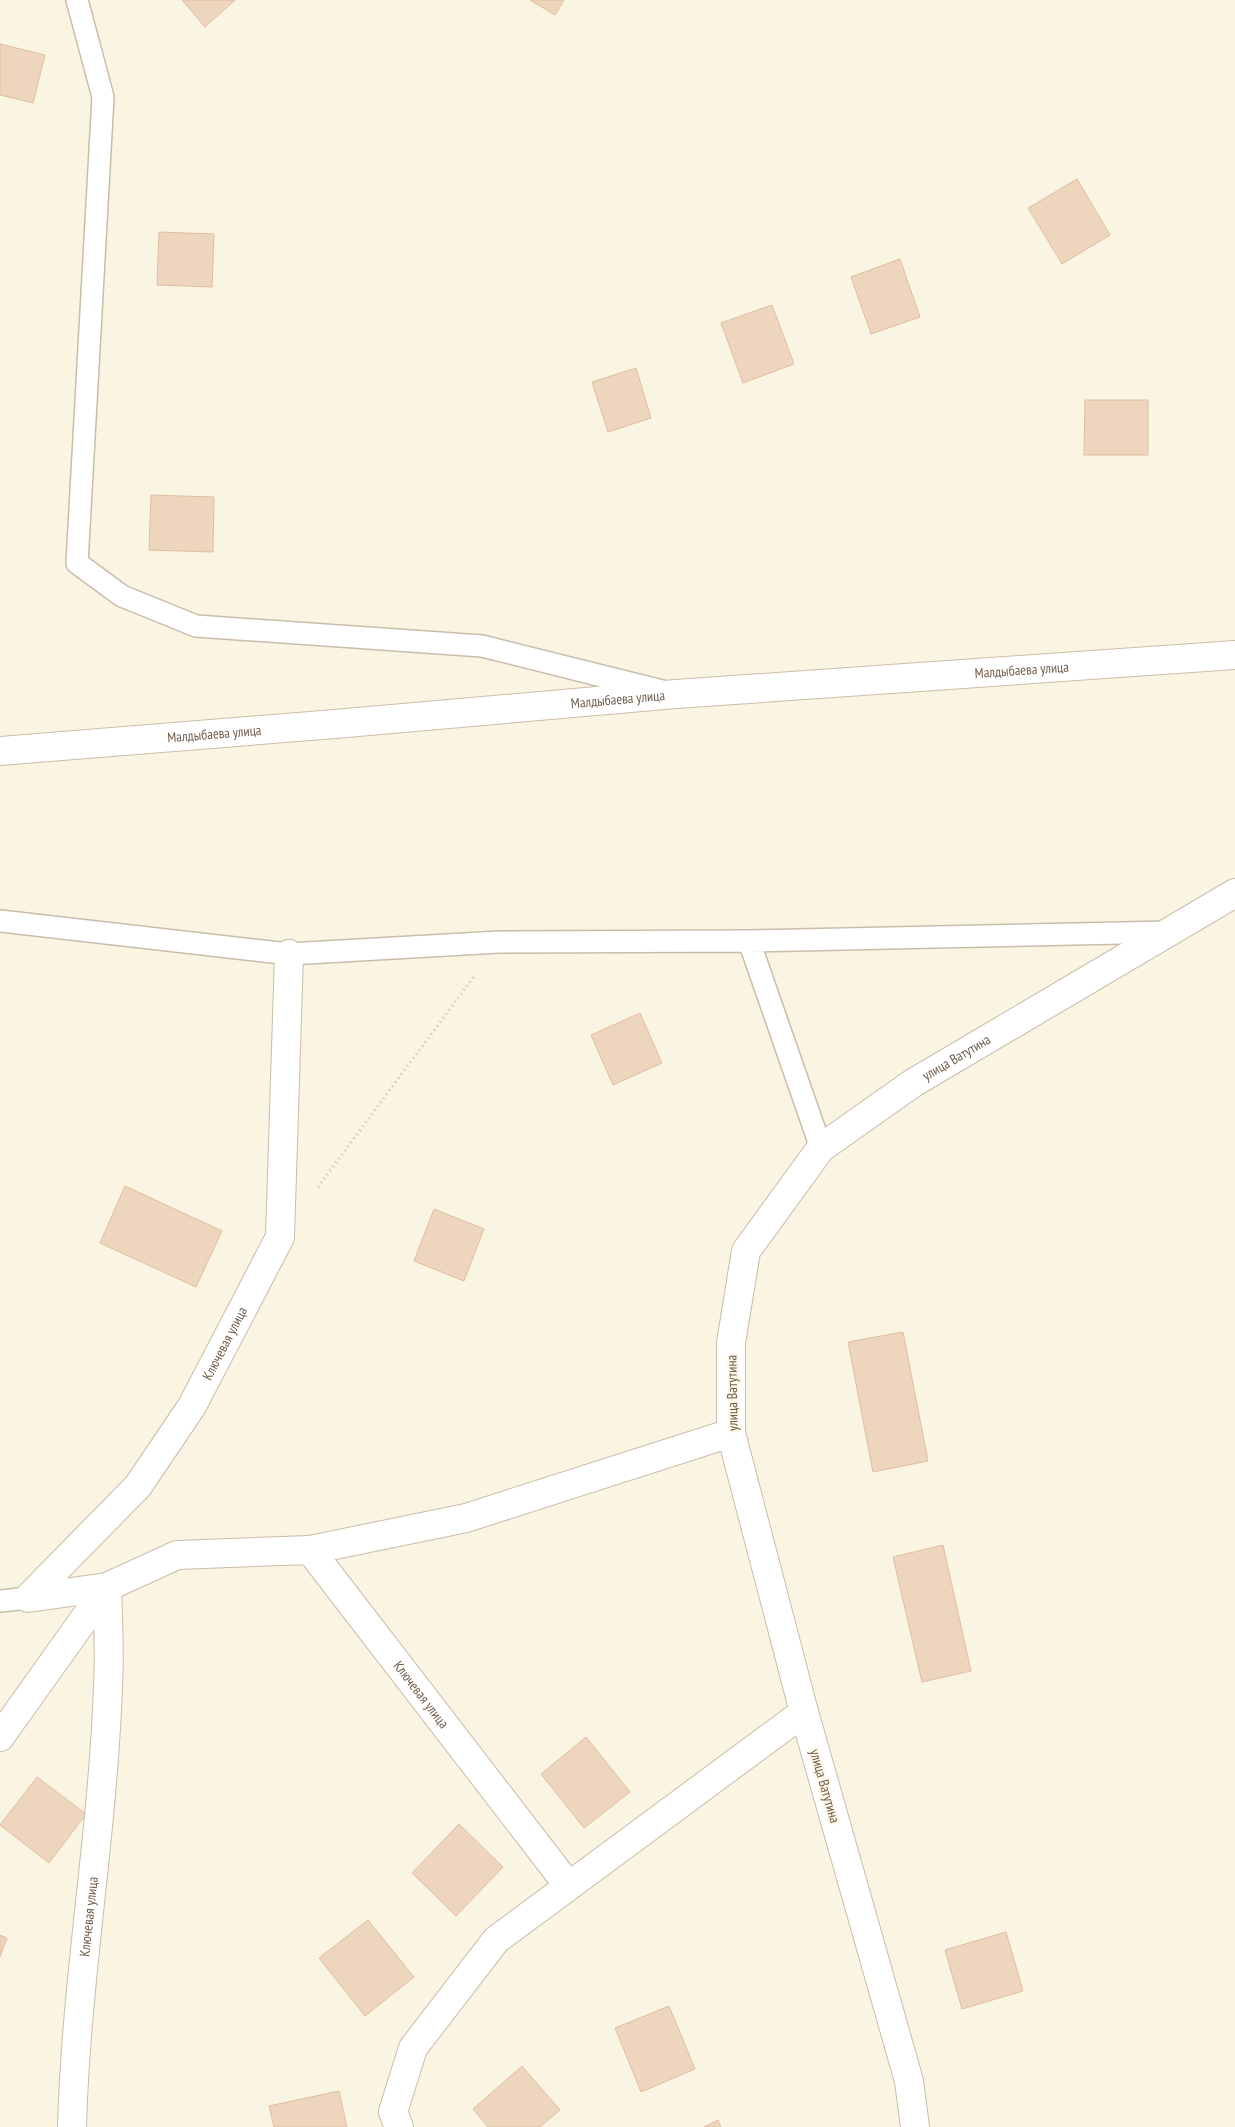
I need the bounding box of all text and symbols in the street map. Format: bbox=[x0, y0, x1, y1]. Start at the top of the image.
street label: Малдыбаева улица bbox=[974, 658, 1069, 682]
street label: Малдыбаева улица bbox=[570, 686, 666, 712]
street label: Малдыбаева улица bbox=[167, 721, 262, 746]
street label: улица Ватутина bbox=[919, 1030, 994, 1085]
street label: Ключевая улица bbox=[198, 1303, 251, 1383]
street label: улица Ватутина bbox=[722, 1355, 742, 1431]
street label: Ключевая улица bbox=[390, 1657, 453, 1732]
street label: улица Ватутина bbox=[806, 1747, 844, 1825]
street label: Ключевая улица bbox=[75, 1876, 102, 1958]

